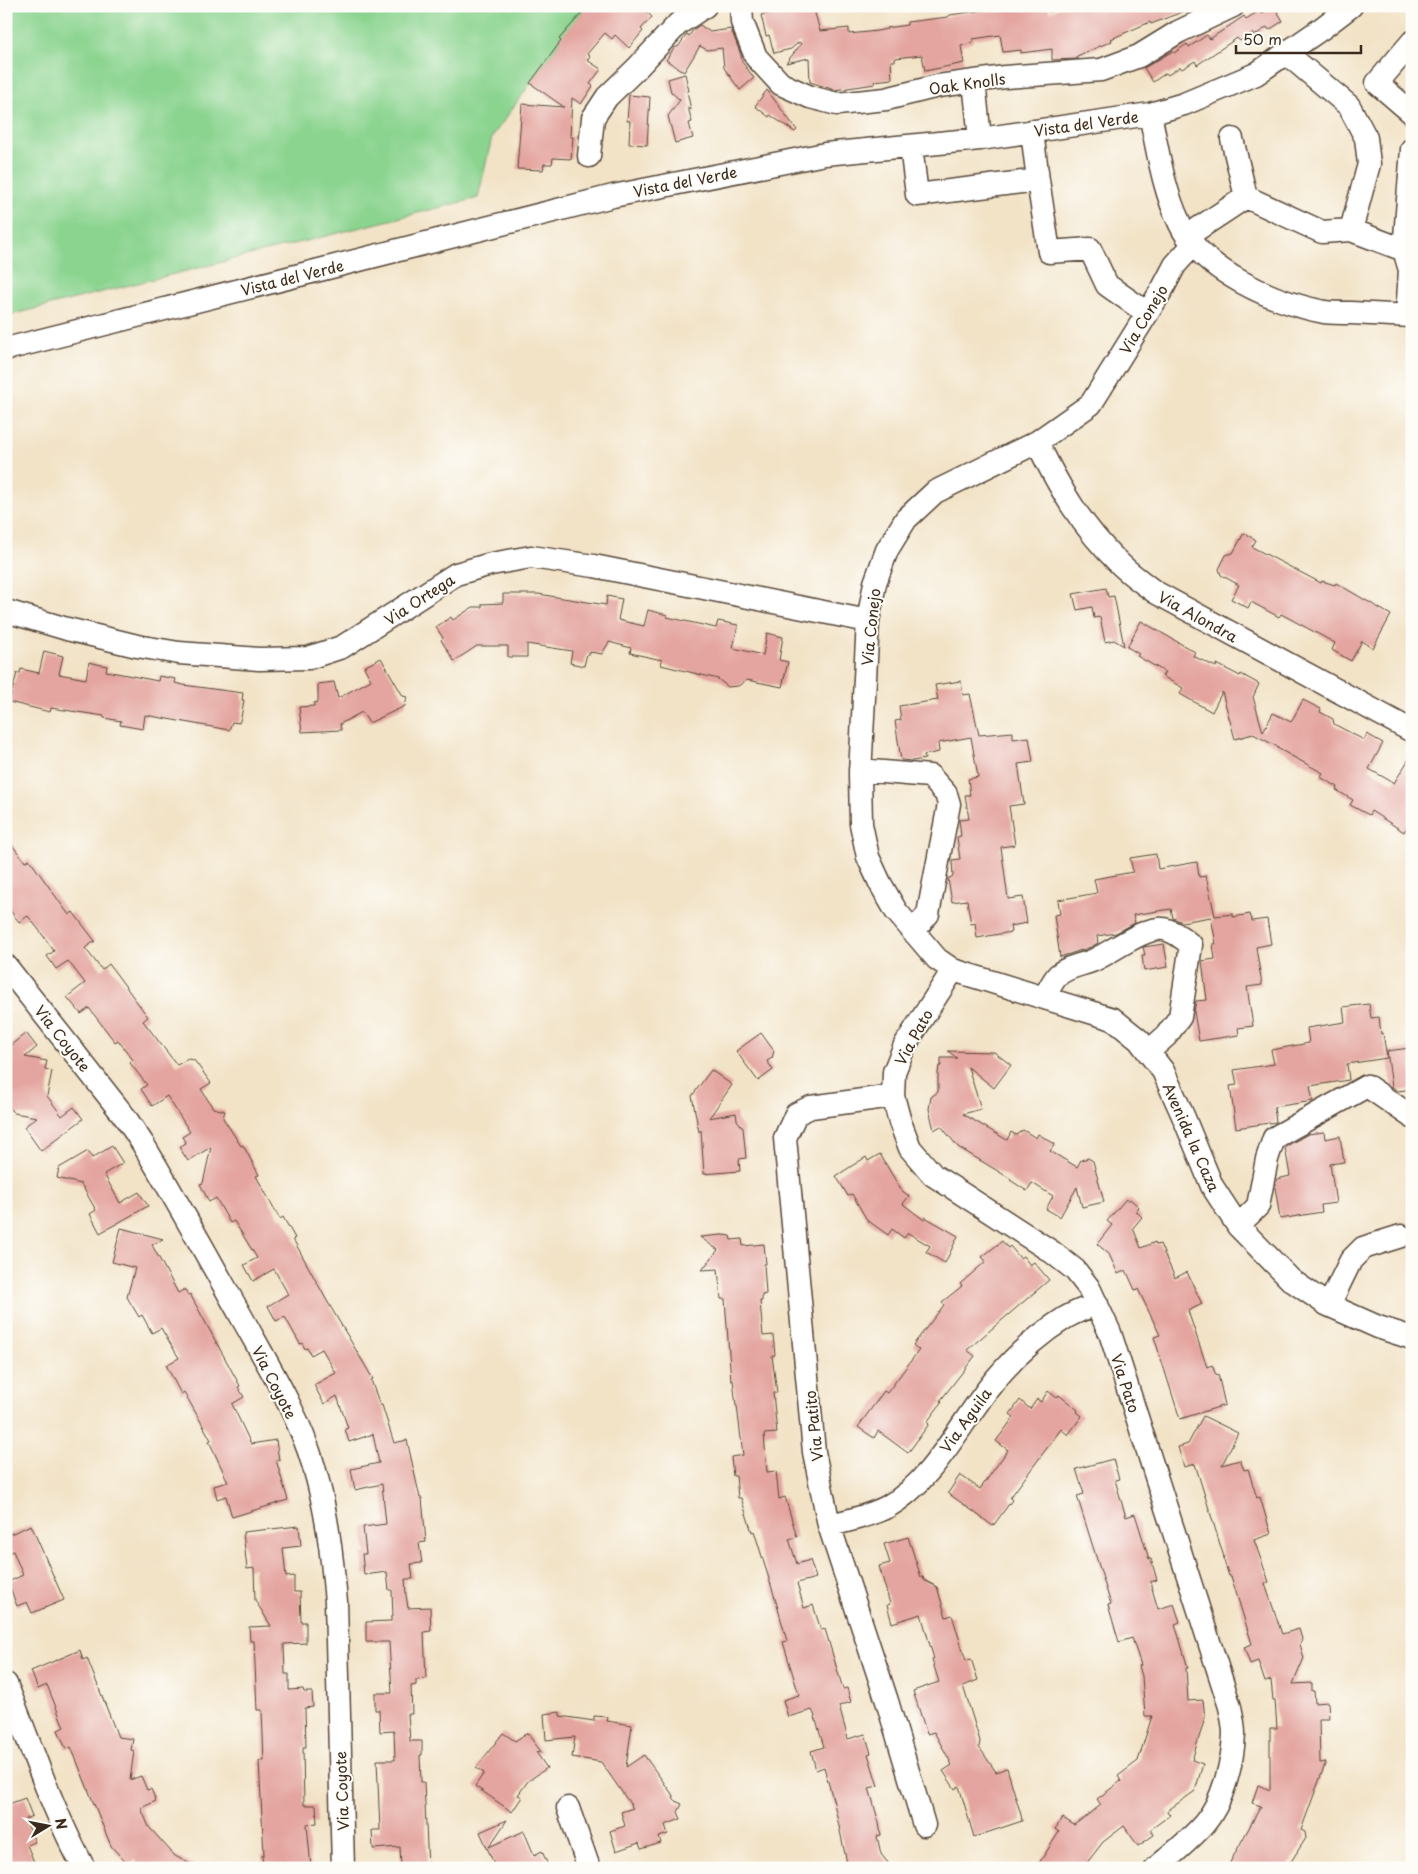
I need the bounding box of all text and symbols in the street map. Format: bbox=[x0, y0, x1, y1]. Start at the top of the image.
scale bar bbox=[1236, 22, 1360, 54]
text: 50 m bbox=[1243, 27, 1282, 50]
street label: Oak Knolls bbox=[927, 66, 1007, 100]
street label: Vista del Verde bbox=[1032, 104, 1140, 142]
street label: Vista del Verde bbox=[631, 160, 739, 202]
street label: Vista del Verde bbox=[238, 253, 346, 301]
street label: Via Conejo bbox=[1113, 280, 1173, 358]
street label: Via Ortega bbox=[379, 567, 459, 630]
street label: Via Alondra bbox=[1154, 585, 1243, 648]
street label: Via Conejo bbox=[855, 587, 885, 667]
street label: Via Coyote bbox=[29, 1000, 97, 1076]
street label: Via Pato bbox=[888, 1005, 938, 1069]
street label: Avenida la Caza bbox=[1158, 1079, 1227, 1196]
street label: Via Coyote bbox=[247, 1341, 303, 1423]
street label: Via Pato bbox=[1106, 1350, 1146, 1416]
street label: Via Aguila bbox=[934, 1382, 997, 1457]
street label: Via Patito bbox=[798, 1389, 828, 1463]
street label: Via Coyote bbox=[328, 1751, 354, 1831]
north arrow bbox=[22, 1802, 72, 1852]
text: N bbox=[50, 1816, 73, 1831]

